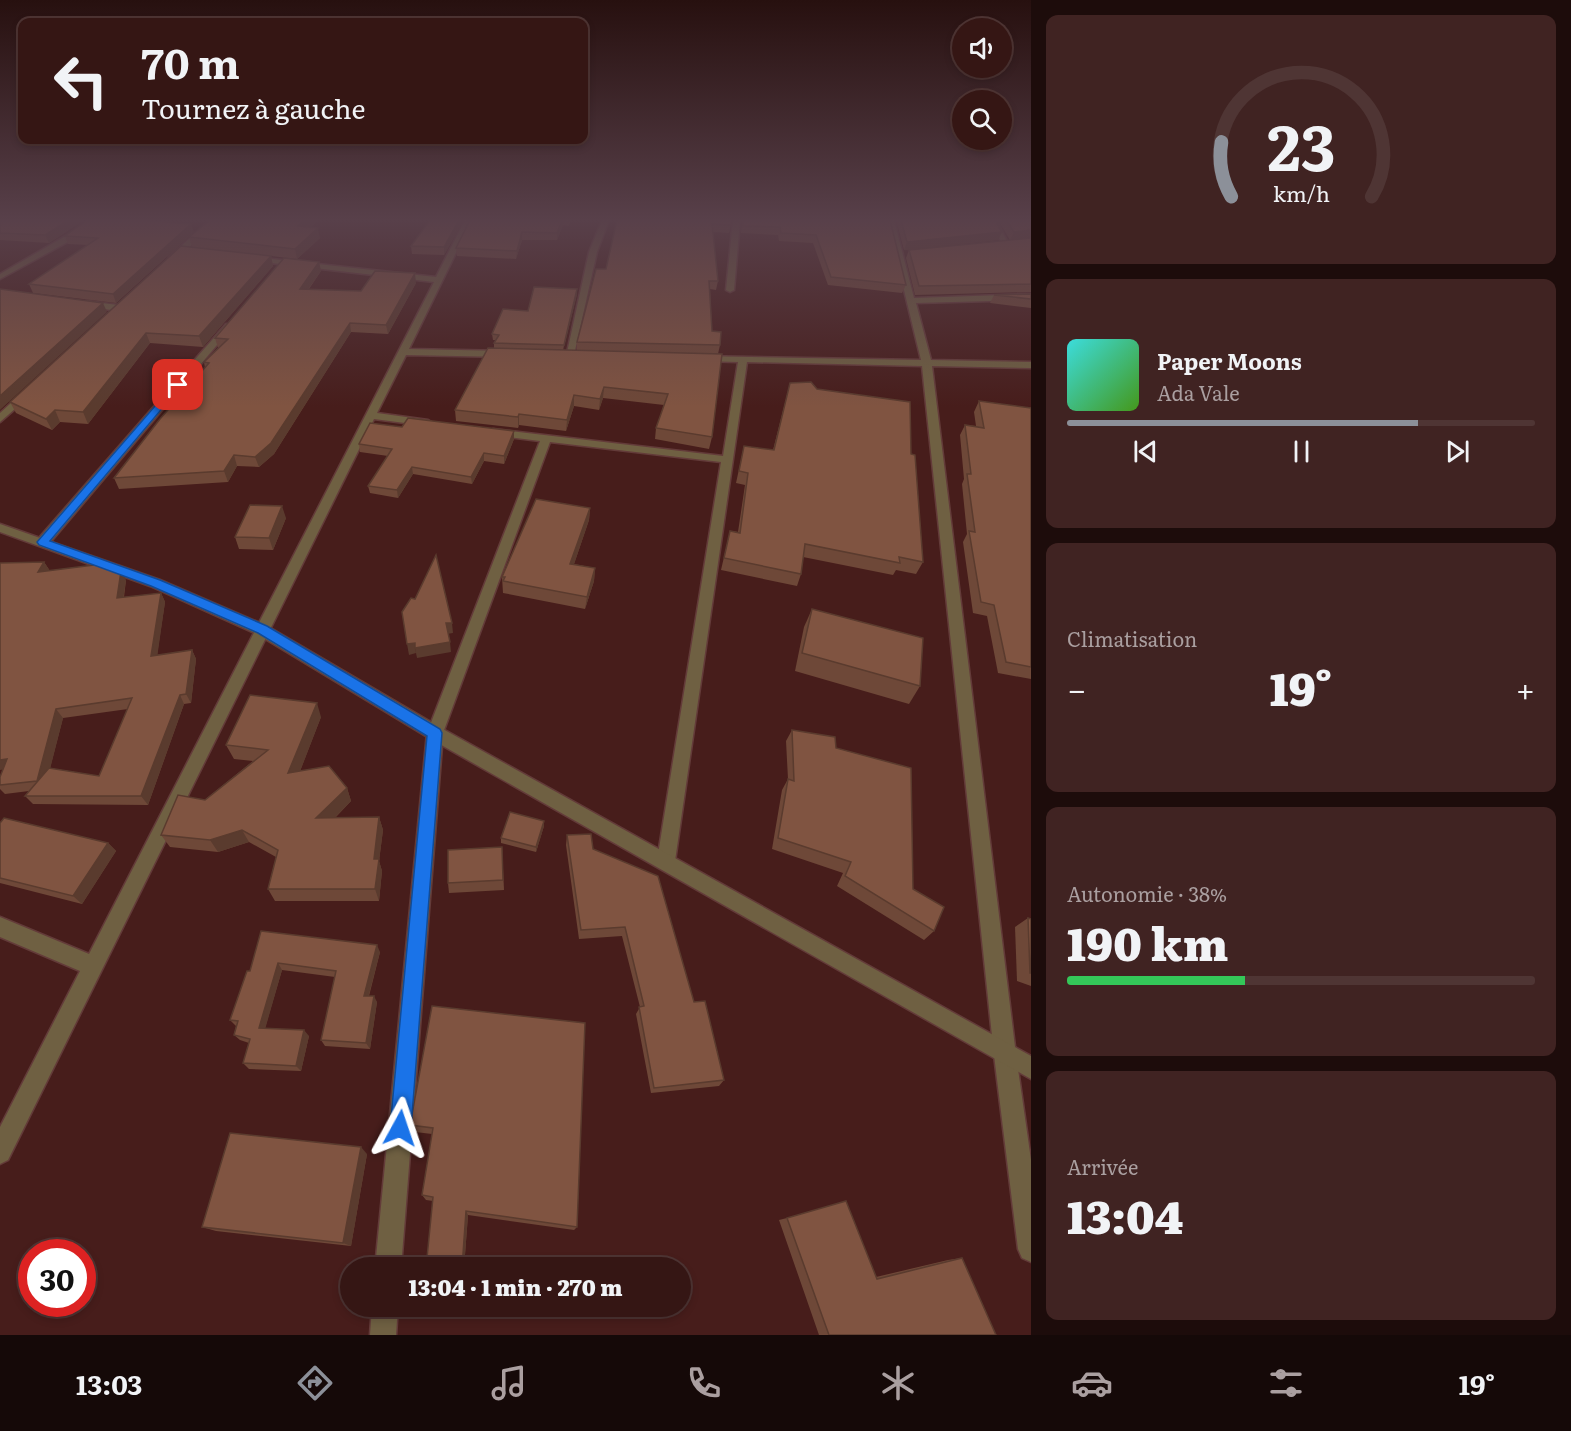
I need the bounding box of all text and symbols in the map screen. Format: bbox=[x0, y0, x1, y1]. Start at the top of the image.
map controls bbox=[952, 18, 1012, 150]
button: sound bbox=[952, 18, 1012, 78]
text: 70 m bbox=[141, 30, 240, 92]
icon: left bbox=[42, 42, 120, 120]
text: Tournez à gauche bbox=[141, 87, 365, 127]
button: search bbox=[952, 90, 1012, 150]
text: 23 bbox=[1267, 98, 1335, 190]
text: km/h bbox=[1272, 177, 1330, 209]
text: Paper Moons bbox=[1157, 344, 1302, 377]
pin bbox=[152, 359, 203, 410]
icon: arrive bbox=[161, 368, 194, 401]
text: Ada Vale bbox=[1157, 377, 1240, 407]
icon: previous bbox=[1129, 435, 1162, 468]
icon: pause bbox=[1285, 435, 1318, 468]
icon: next bbox=[1441, 435, 1474, 468]
text: Climatisation bbox=[1067, 623, 1197, 653]
text: 19° bbox=[1270, 653, 1332, 720]
text: − bbox=[1067, 663, 1086, 712]
text: + bbox=[1516, 663, 1535, 712]
text: Autonomie · 38% bbox=[1067, 878, 1227, 908]
text: 190 km bbox=[1067, 908, 1228, 975]
position arrow bbox=[368, 1096, 432, 1160]
text: Arrivée bbox=[1067, 1151, 1138, 1181]
text: 13:04 bbox=[1067, 1181, 1183, 1248]
speed limit sign: 30 bbox=[18, 1239, 96, 1317]
text: 13:04 · 1 min · 270 m bbox=[409, 1270, 622, 1303]
icon: directions bbox=[294, 1362, 336, 1404]
icon: music bbox=[488, 1362, 530, 1404]
icon: phone bbox=[683, 1362, 725, 1404]
icon: climate bbox=[877, 1362, 919, 1404]
icon: car bbox=[1071, 1362, 1113, 1404]
icon: filters bbox=[1265, 1362, 1307, 1404]
text: 13:03 bbox=[76, 1363, 142, 1403]
text: 19° bbox=[1459, 1363, 1495, 1403]

